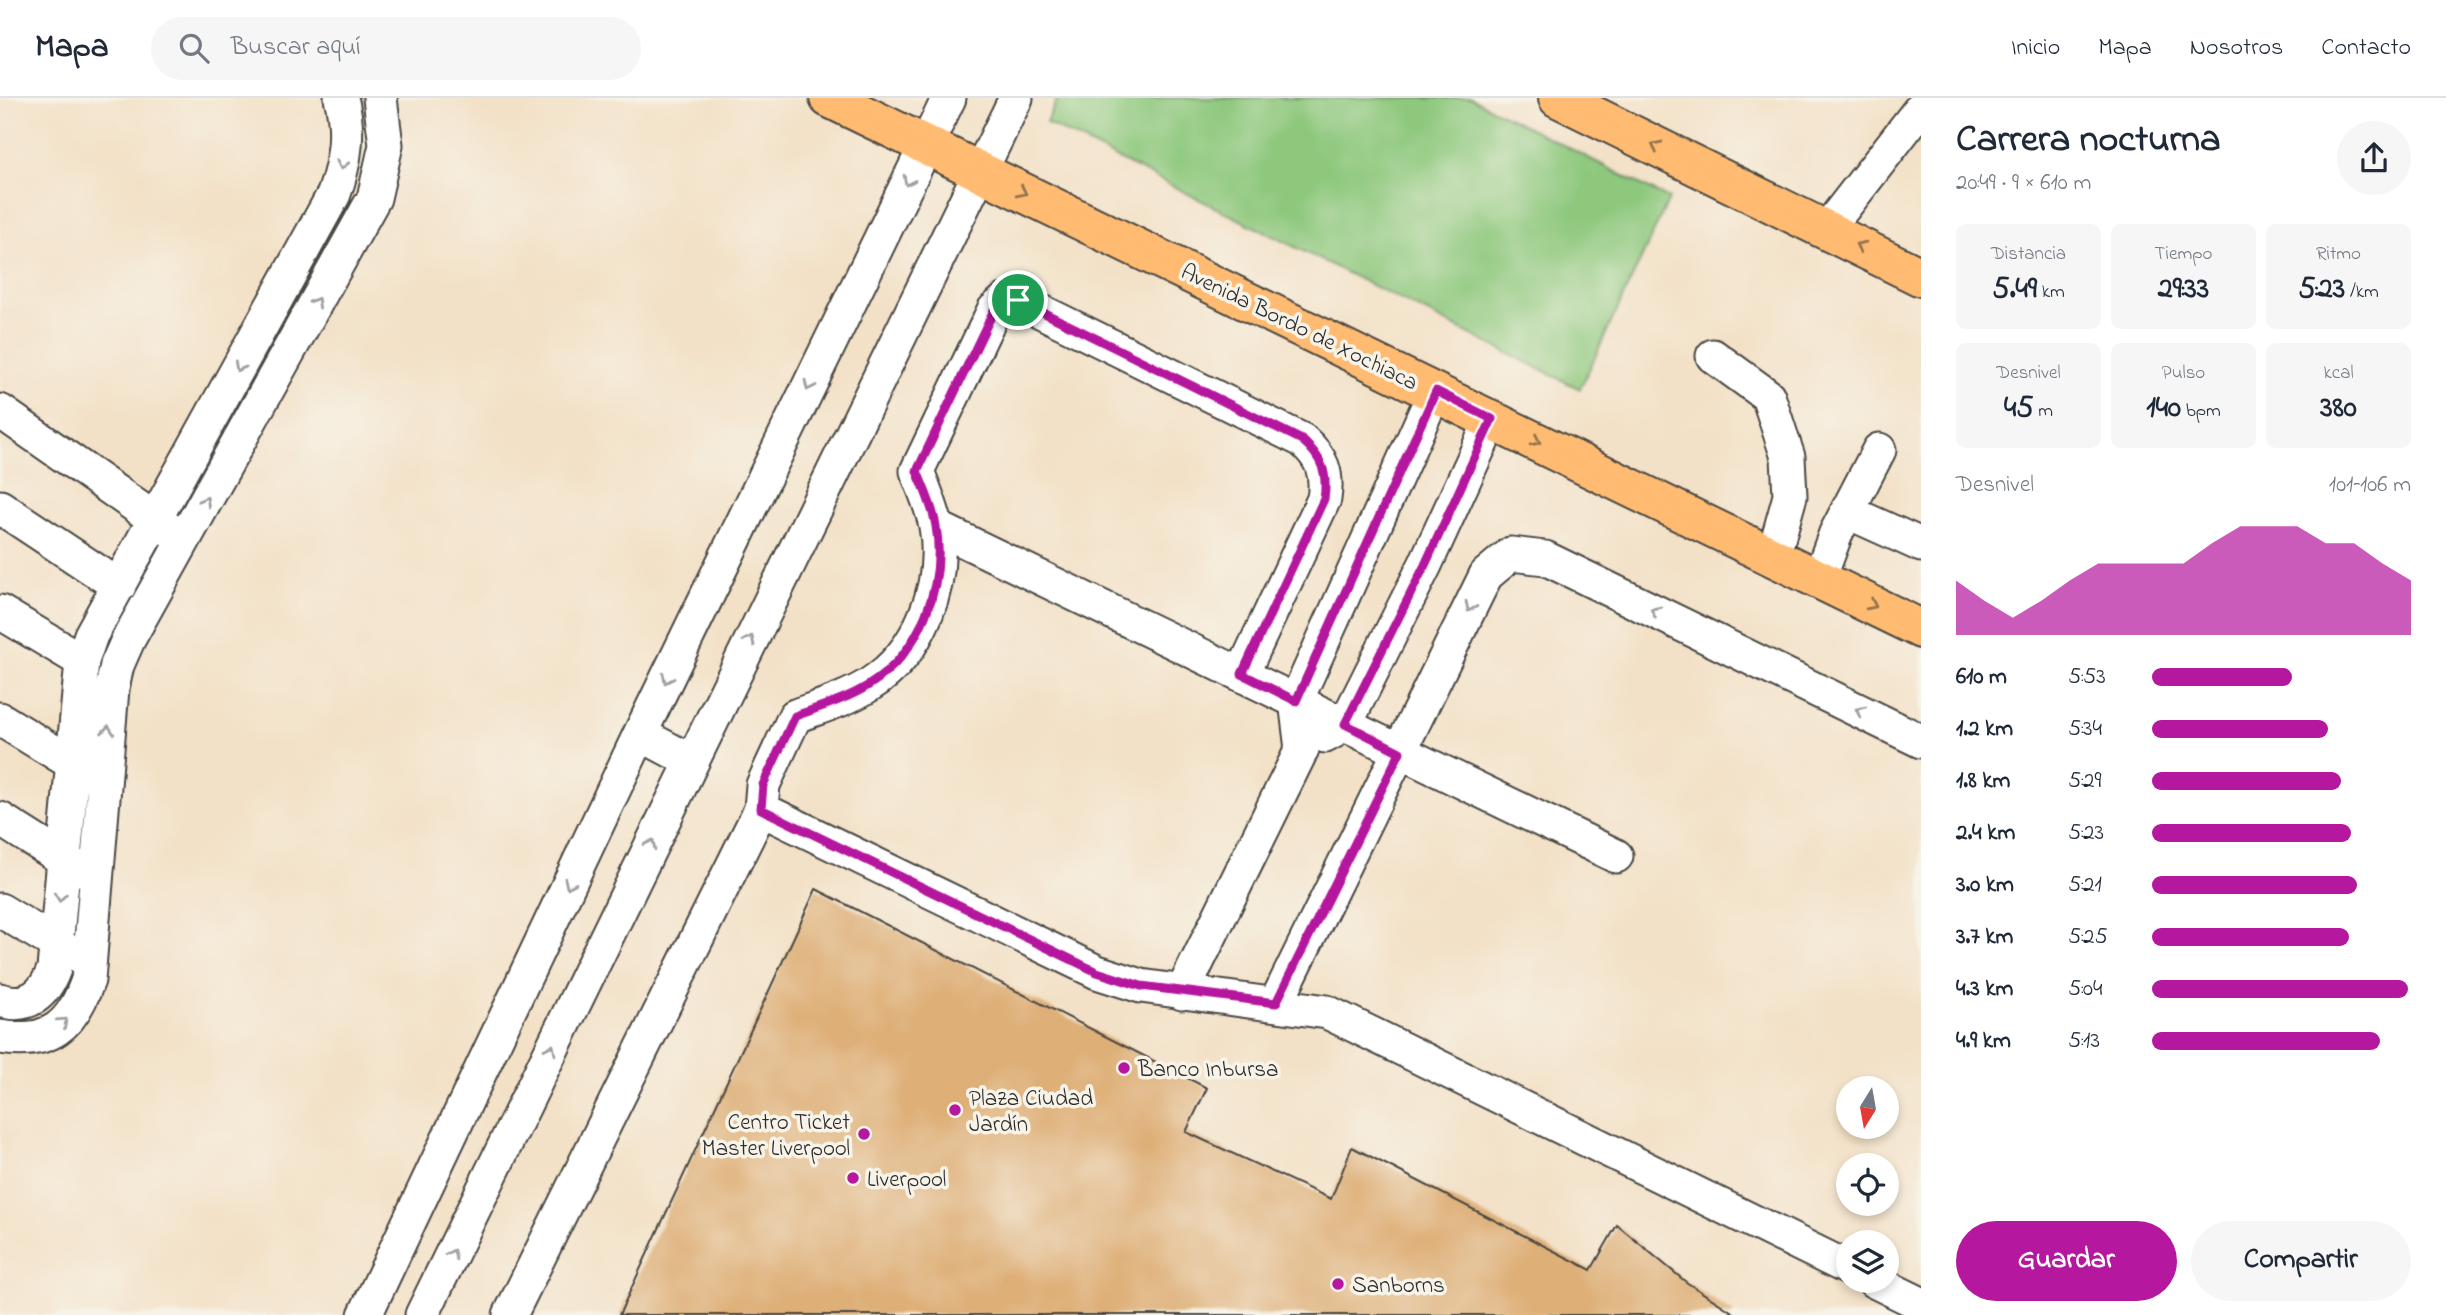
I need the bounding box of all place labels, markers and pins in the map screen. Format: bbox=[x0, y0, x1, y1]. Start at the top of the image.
pin bbox=[988, 270, 1048, 330]
place label: Banco Inbursa bbox=[1137, 1054, 1278, 1087]
marker: Banco Inbursa bbox=[1116, 1060, 1132, 1076]
place label: Plaza Ciudad Jardín bbox=[969, 1083, 1093, 1142]
marker: Plaza Ciudad Jardín bbox=[947, 1102, 963, 1118]
place label: Centro Ticket Master Liverpool bbox=[702, 1107, 850, 1166]
marker: Centro Ticket Master Liverpool bbox=[856, 1126, 872, 1142]
place label: Liverpool bbox=[867, 1164, 946, 1197]
marker: Liverpool bbox=[845, 1170, 861, 1186]
place label: Sanborns bbox=[1352, 1270, 1445, 1303]
marker: Sanborns bbox=[1330, 1276, 1346, 1292]

